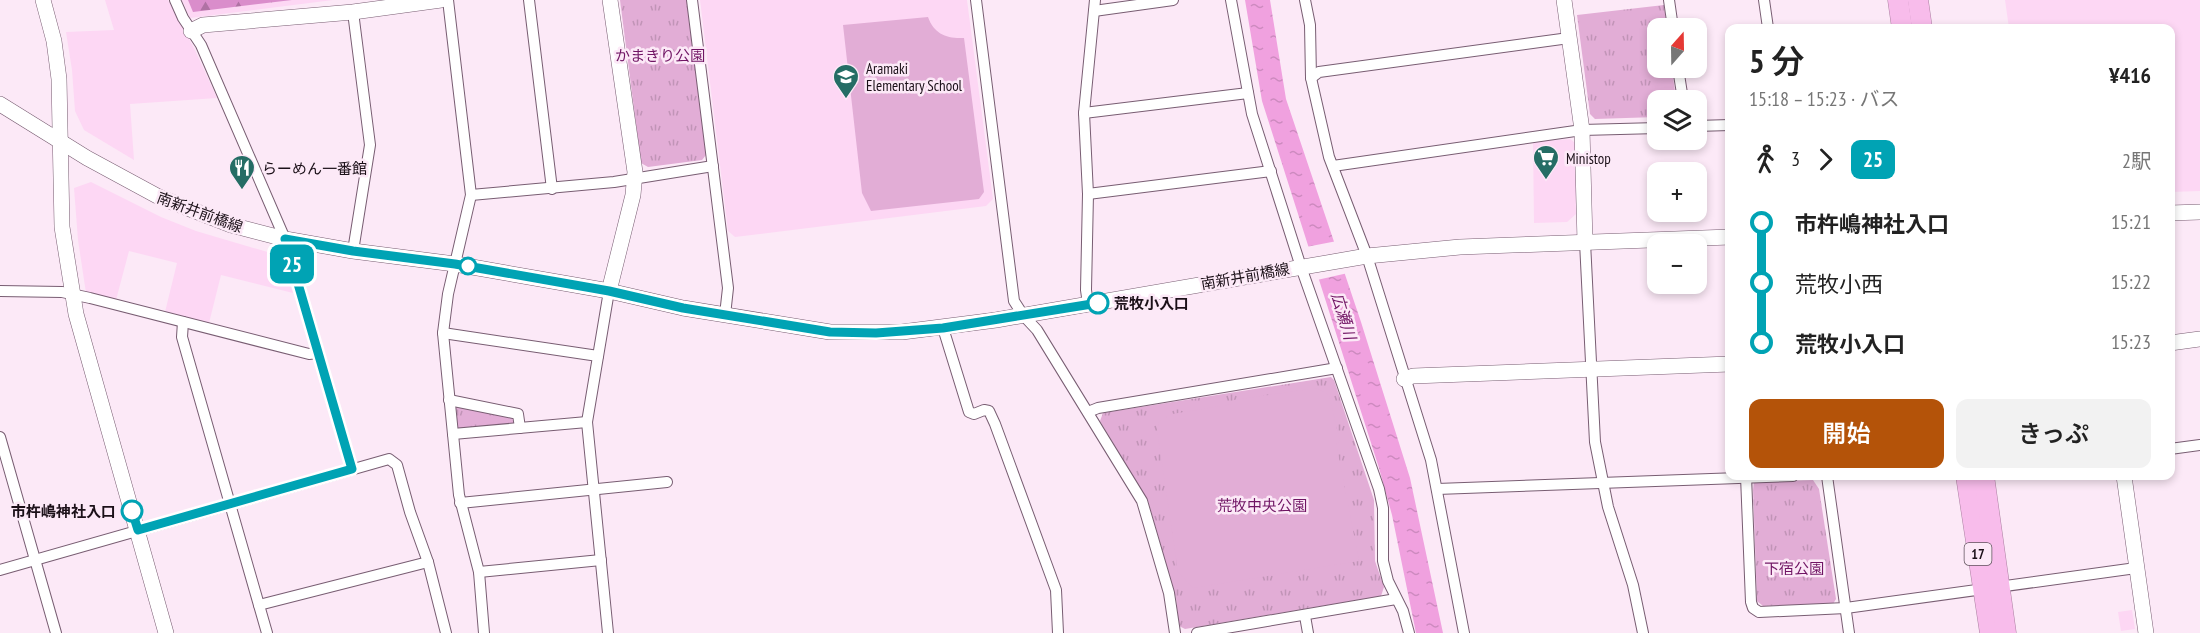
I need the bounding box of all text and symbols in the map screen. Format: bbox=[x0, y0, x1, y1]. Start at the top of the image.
north arrow bbox=[1647, 18, 1707, 78]
map controls bbox=[1647, 18, 1707, 294]
text: 5 分 bbox=[1749, 39, 1805, 82]
park label: かまきり公園 bbox=[615, 46, 705, 65]
place label: Aramaki Elementary School bbox=[866, 59, 963, 95]
text: ¥416 bbox=[2109, 61, 2151, 89]
school or university icon: Aramaki Elementary School bbox=[831, 62, 861, 100]
text: 15:18 – 15:23 · バス bbox=[1749, 86, 1900, 112]
button: layers bbox=[1647, 90, 1707, 150]
supermarket icon: Ministop bbox=[1531, 143, 1561, 181]
icon: walk bbox=[1749, 143, 1782, 176]
icon: forward bbox=[1809, 143, 1842, 176]
text: 3 bbox=[1791, 146, 1800, 172]
text: 25 bbox=[1863, 146, 1883, 173]
text: 2駅 bbox=[2122, 148, 2151, 174]
place label: Ministop bbox=[1566, 149, 1611, 168]
restaurant icon: らーめん一番館 bbox=[227, 153, 257, 191]
place label: らーめん一番館 bbox=[262, 159, 367, 178]
button: + bbox=[1647, 162, 1707, 222]
street label: 南新井前橋線 bbox=[154, 188, 246, 236]
text: 15:21 bbox=[2111, 209, 2151, 235]
text: 市杵嶋神社入口 bbox=[1795, 210, 1949, 238]
button: − bbox=[1647, 234, 1707, 294]
line badge: 25 bbox=[265, 244, 319, 284]
text: 25 bbox=[282, 251, 302, 278]
unlabelled marker bbox=[459, 257, 477, 275]
street label: 南新井前橋線 bbox=[1199, 259, 1291, 293]
text: 15:22 bbox=[2111, 269, 2151, 295]
text: 荒牧小西 bbox=[1795, 270, 1883, 298]
water label: 広瀬川 bbox=[1327, 290, 1361, 344]
marker: 荒牧小入口 bbox=[1087, 292, 1109, 314]
place label: 荒牧小入口 bbox=[1114, 294, 1189, 313]
text: 15:23 bbox=[2111, 329, 2151, 355]
text: 荒牧小入口 bbox=[1795, 330, 1905, 358]
button: 開始 bbox=[1749, 399, 1944, 468]
button: きっぷ bbox=[1956, 399, 2151, 468]
park label: 荒牧中央公園 bbox=[1217, 496, 1307, 515]
marker: 市杵嶋神社入口 bbox=[121, 500, 143, 522]
place label: 市杵嶋神社入口 bbox=[11, 502, 116, 521]
road number: 17 bbox=[1964, 543, 1992, 565]
park label: 下宿公園 bbox=[1764, 559, 1824, 578]

